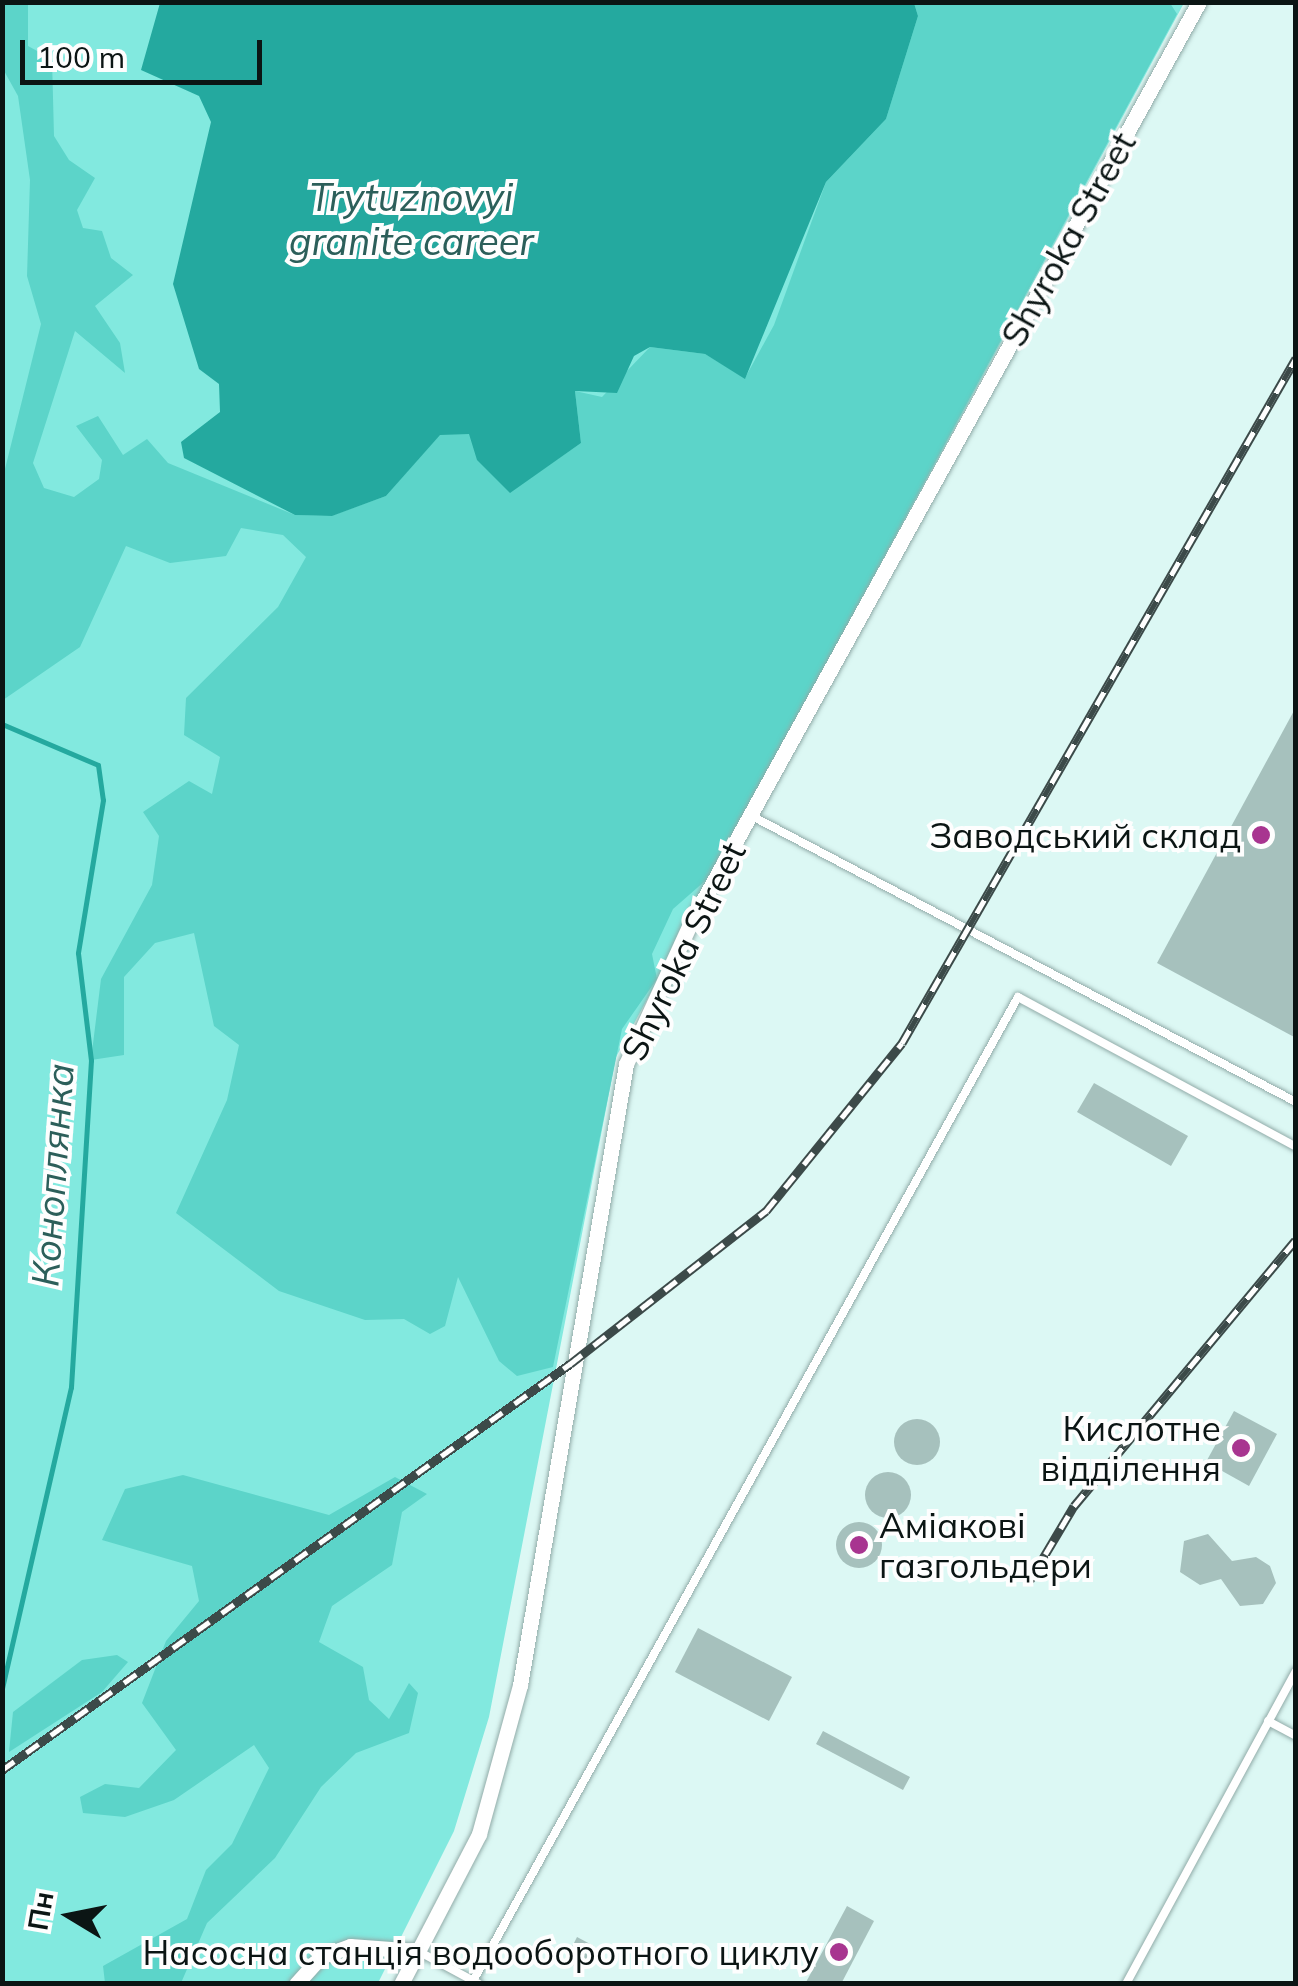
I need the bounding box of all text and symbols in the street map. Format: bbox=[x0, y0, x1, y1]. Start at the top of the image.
scale bar bbox=[25, 20, 268, 82]
text: 100 m bbox=[37, 38, 125, 76]
street label: Shyroka Street bbox=[992, 125, 1144, 353]
water label: Trytuznovyi granite career bbox=[289, 175, 533, 264]
place label: Заводський склад bbox=[929, 814, 1241, 856]
marker: Заводський склад bbox=[1250, 824, 1272, 846]
street label: Shyroka Street bbox=[612, 835, 754, 1067]
water label: Коноплянка bbox=[22, 1062, 84, 1288]
place label: Кислотне відділення bbox=[1041, 1407, 1221, 1489]
marker: Кислотне відділення bbox=[1230, 1437, 1252, 1459]
place label: Аміакові газгольдери bbox=[879, 1504, 1092, 1586]
marker: Аміакові газгольдери bbox=[848, 1534, 870, 1556]
north arrow bbox=[20, 1866, 120, 1966]
text: Пн bbox=[19, 1889, 61, 1933]
place label: Насосна станція водооборотного циклу bbox=[142, 1931, 819, 1973]
marker: Насосна станція водооборотного циклу bbox=[828, 1941, 850, 1963]

